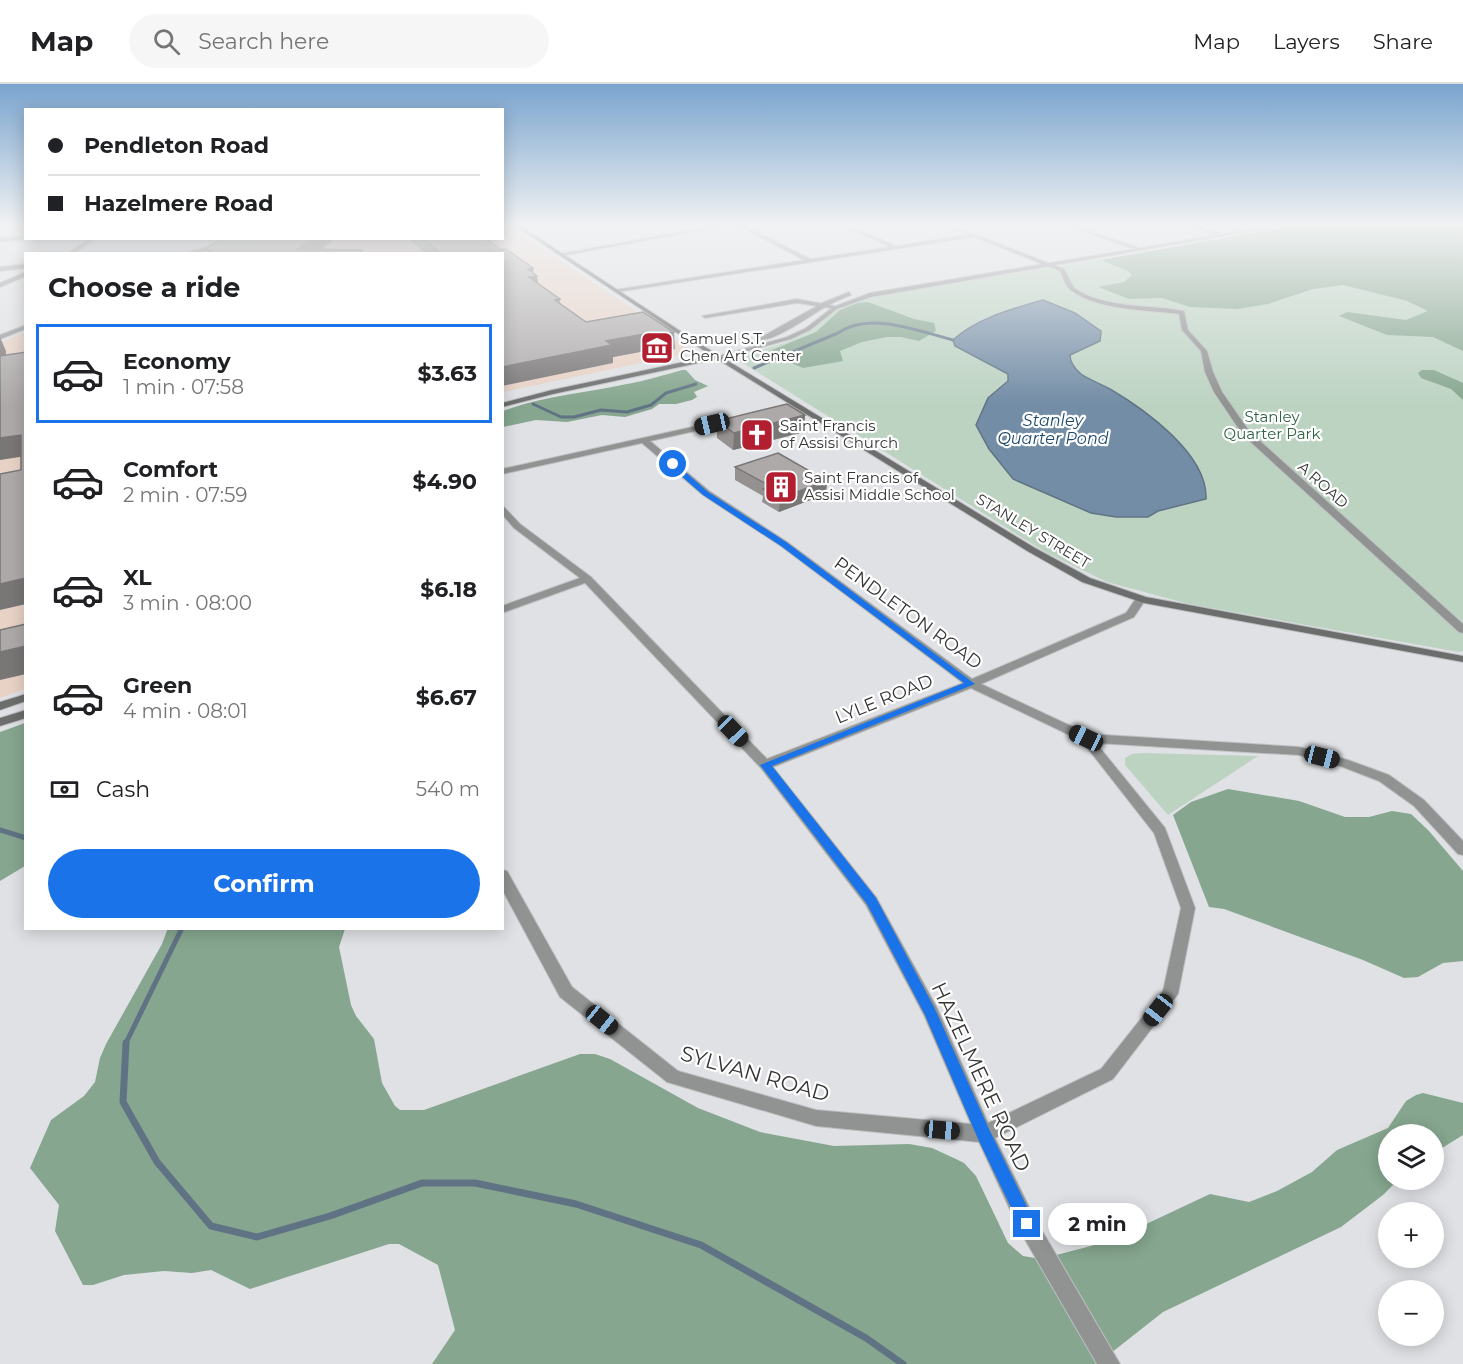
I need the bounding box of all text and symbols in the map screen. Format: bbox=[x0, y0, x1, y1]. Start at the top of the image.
search box bbox=[129, 14, 549, 68]
text: Map bbox=[30, 24, 93, 58]
icon: search bbox=[150, 25, 183, 58]
text: Search here bbox=[198, 28, 329, 55]
text: Map bbox=[1193, 29, 1240, 54]
text: Layers bbox=[1273, 29, 1340, 54]
text: Share bbox=[1373, 29, 1433, 54]
text: Pendleton Road bbox=[84, 132, 269, 159]
text: Hazelmere Road bbox=[84, 190, 273, 217]
text: Choose a ride bbox=[48, 271, 240, 304]
place label: Samuel S.T. Chen Art Center bbox=[680, 329, 801, 365]
museum icon: Samuel S.T. Chen Art Center bbox=[639, 330, 675, 366]
icon: car bbox=[51, 347, 105, 401]
text: Economy bbox=[123, 348, 231, 375]
text: $3.63 bbox=[418, 360, 477, 387]
text: 1 min · 07:58 bbox=[123, 375, 244, 399]
park label: Stanley Quarter Park bbox=[1224, 407, 1320, 443]
car bbox=[692, 411, 732, 437]
water label: Stanley Quarter Pond bbox=[997, 411, 1109, 448]
place label: Saint Francis of Assisi Church bbox=[780, 416, 898, 452]
church icon: Saint Francis of Assisi Church bbox=[739, 417, 775, 453]
route start bbox=[659, 450, 686, 477]
icon: car bbox=[51, 455, 105, 509]
text: Comfort bbox=[123, 456, 218, 483]
street label: A ROAD bbox=[1294, 457, 1352, 512]
text: $4.90 bbox=[412, 468, 477, 495]
place label: Saint Francis of Assisi Middle School bbox=[804, 468, 955, 504]
building icon: Saint Francis of Assisi Middle School bbox=[763, 469, 799, 505]
text: 2 min · 07:59 bbox=[123, 483, 247, 507]
street label: STANLEY STREET bbox=[973, 489, 1094, 572]
street label: PENDLETON ROAD bbox=[830, 552, 986, 674]
icon: car bbox=[51, 563, 105, 617]
text: XL bbox=[123, 564, 152, 591]
text: $6.18 bbox=[420, 576, 477, 603]
text: 3 min · 08:00 bbox=[123, 591, 252, 615]
street label: LYLE ROAD bbox=[832, 669, 936, 729]
icon: car bbox=[51, 671, 105, 725]
text: Green bbox=[123, 672, 192, 699]
text: $6.67 bbox=[416, 684, 477, 711]
text: 4 min · 08:01 bbox=[123, 699, 248, 723]
car bbox=[714, 712, 752, 750]
car bbox=[1066, 722, 1106, 754]
car bbox=[1302, 744, 1342, 770]
icon: cash bbox=[48, 773, 81, 806]
text: Cash bbox=[96, 776, 150, 803]
text: 540 m bbox=[416, 777, 480, 801]
button: Confirm bbox=[48, 849, 480, 918]
street label: HAZELMERE ROAD bbox=[927, 978, 1036, 1175]
car bbox=[1140, 990, 1176, 1030]
car bbox=[582, 1002, 622, 1038]
street label: SYLVAN ROAD bbox=[678, 1040, 832, 1107]
car bbox=[923, 1119, 961, 1141]
map controls bbox=[1378, 1124, 1444, 1346]
button: layers bbox=[1378, 1124, 1444, 1190]
button: + bbox=[1378, 1202, 1444, 1268]
callout: 2 min bbox=[1048, 1203, 1147, 1245]
route end bbox=[1013, 1210, 1040, 1237]
text: 2 min bbox=[1068, 1212, 1127, 1236]
button: − bbox=[1378, 1280, 1444, 1346]

